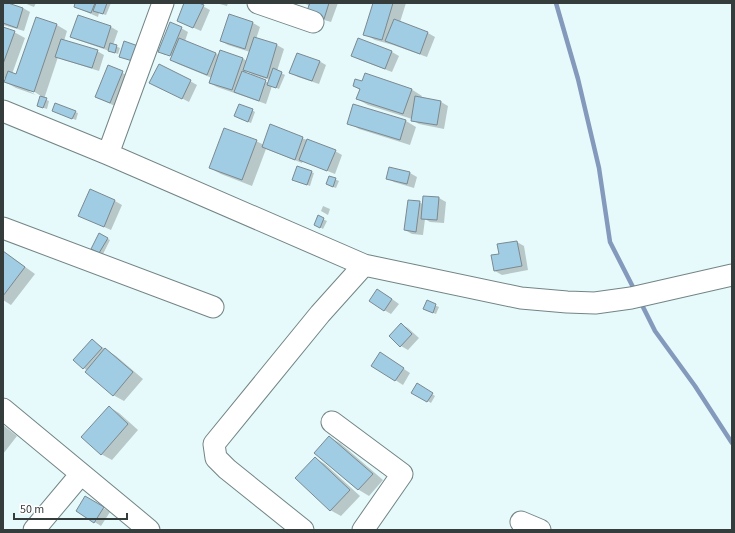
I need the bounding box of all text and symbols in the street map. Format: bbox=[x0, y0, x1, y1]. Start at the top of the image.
scale bar bbox=[14, 495, 127, 521]
text: 50 m bbox=[20, 501, 44, 518]

